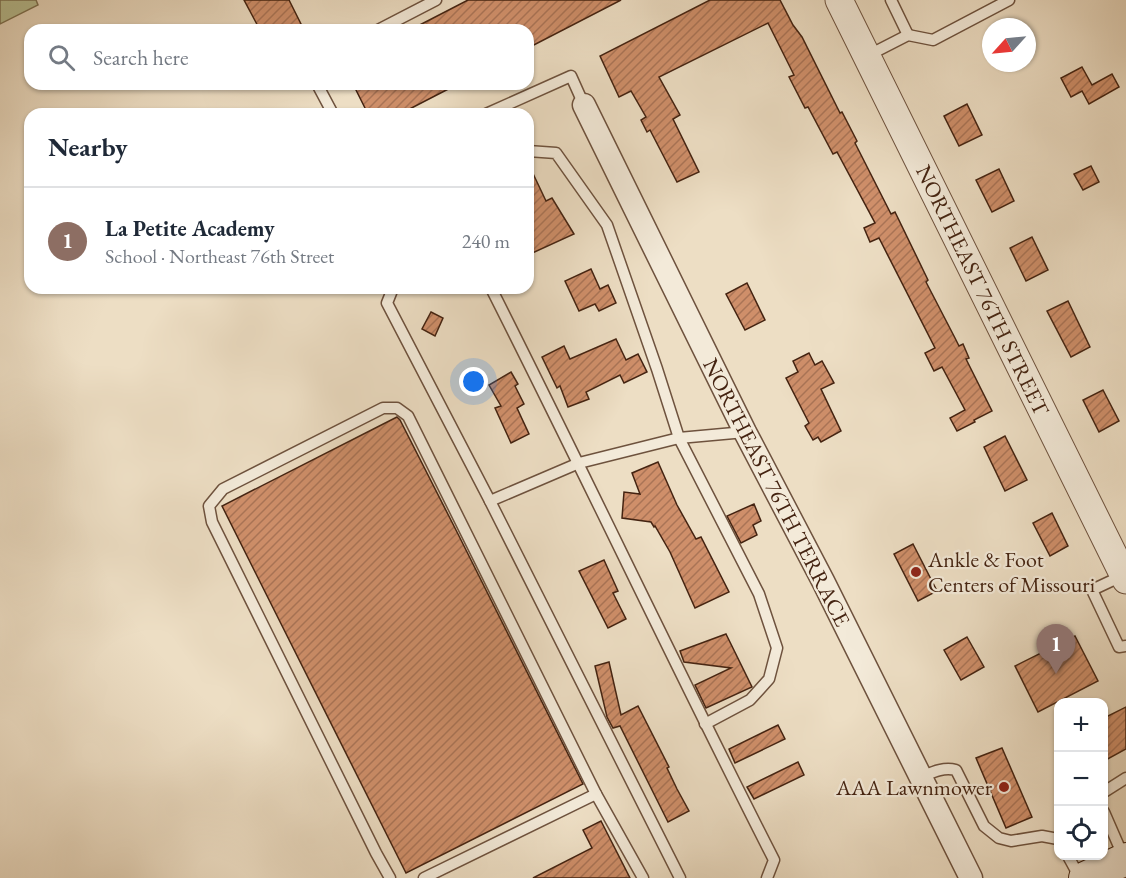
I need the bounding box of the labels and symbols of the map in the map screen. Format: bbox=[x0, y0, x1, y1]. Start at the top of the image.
north arrow bbox=[982, 18, 1036, 72]
street label: NORTHEAST 76TH STREET bbox=[909, 160, 1056, 421]
street label: NORTHEAST 76TH TERRACE bbox=[696, 353, 857, 631]
your location bbox=[459, 367, 488, 396]
place label: Ankle & Foot Centers of Missouri bbox=[927, 545, 1095, 599]
marker: Ankle & Foot Centers of Missouri bbox=[909, 565, 923, 579]
pin: 1 bbox=[1036, 624, 1076, 674]
place label: AAA Lawnmower bbox=[835, 773, 993, 802]
marker: AAA Lawnmower bbox=[997, 780, 1011, 794]

